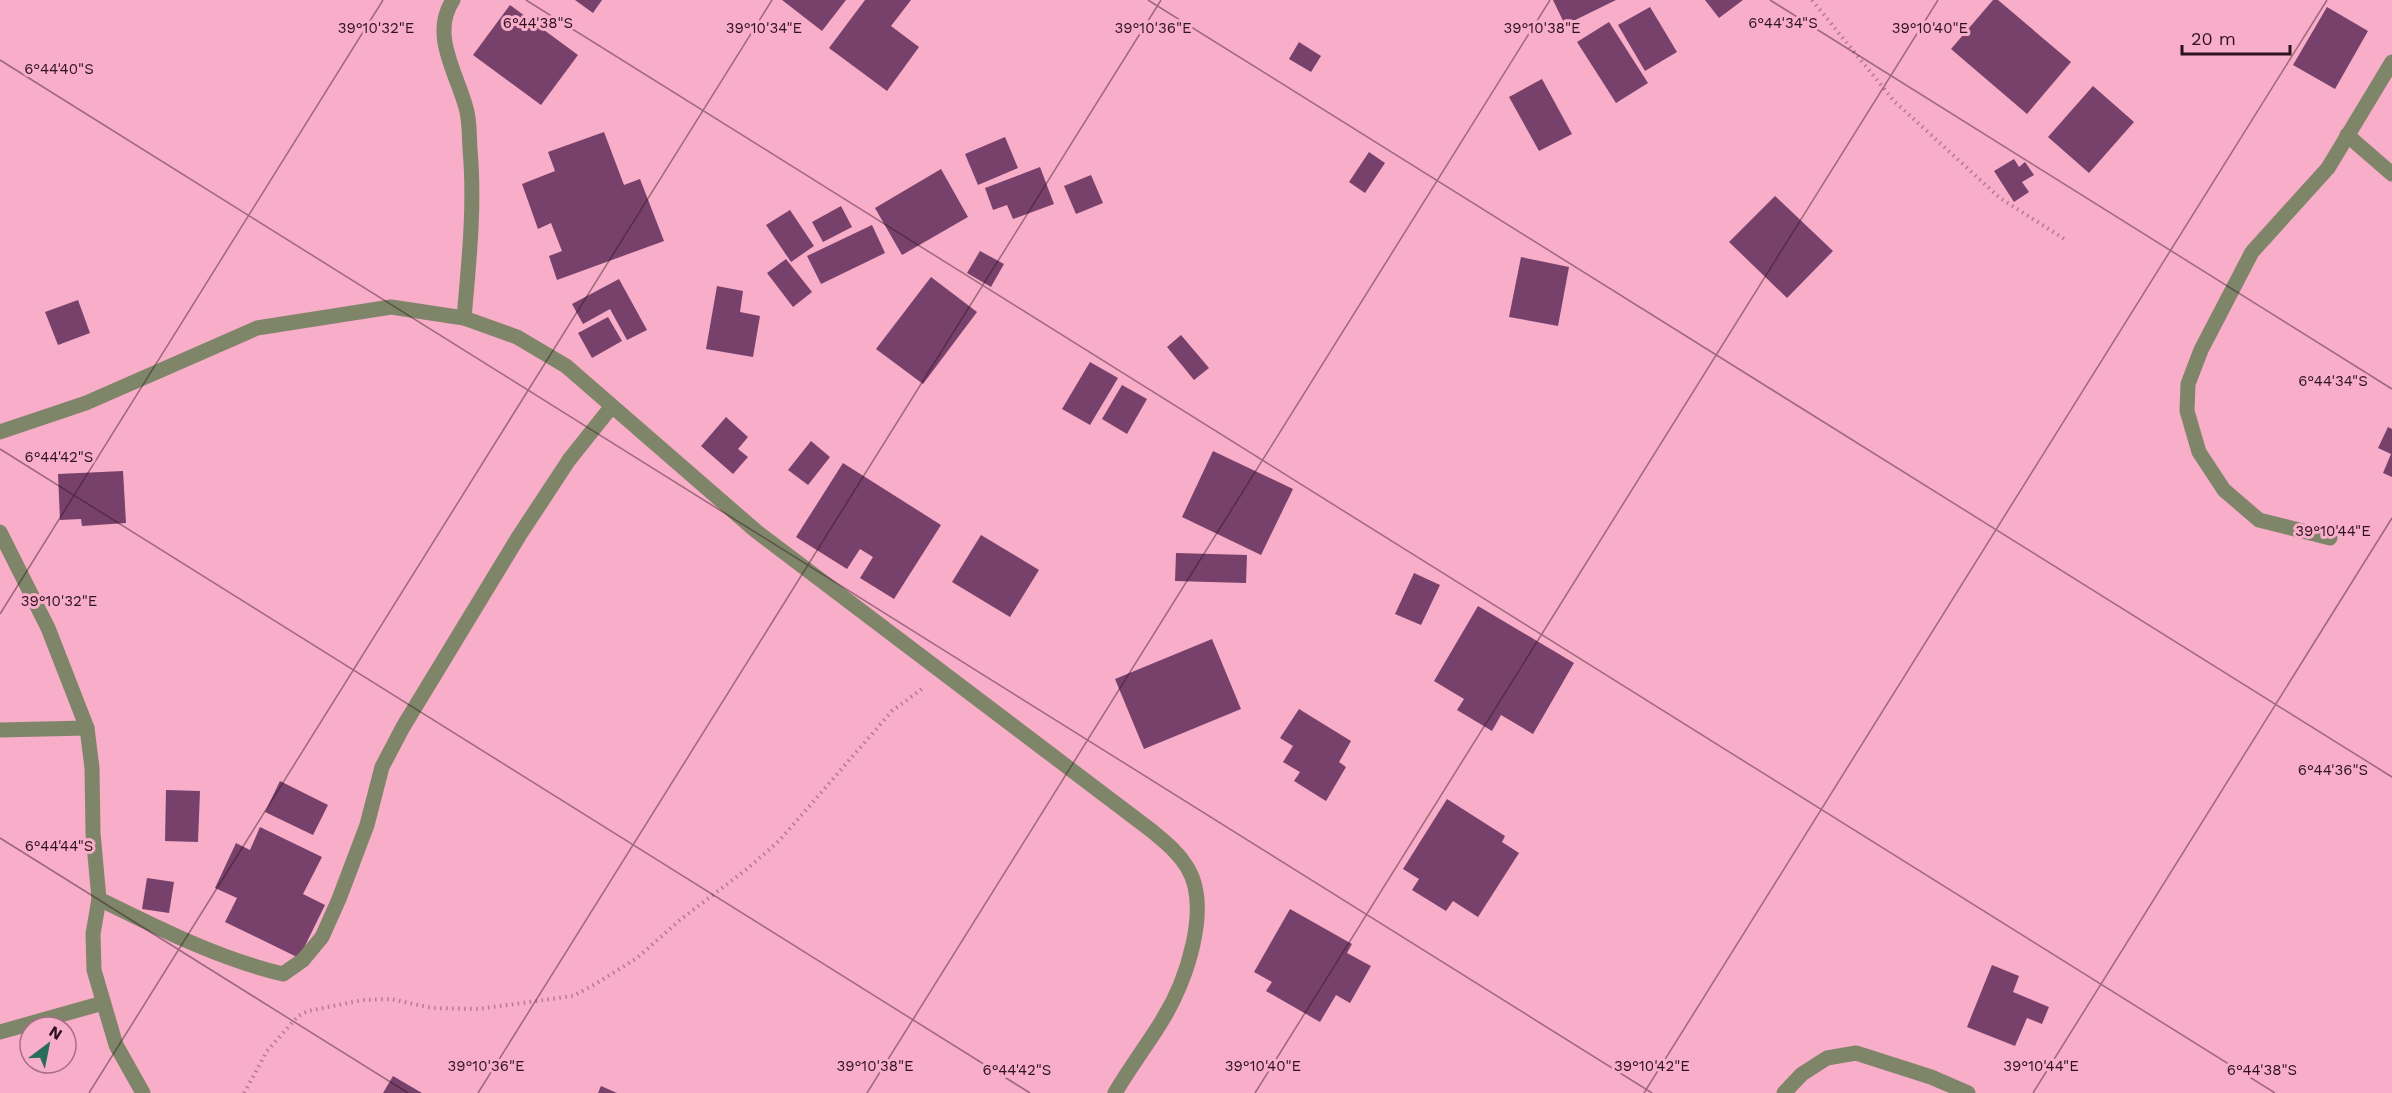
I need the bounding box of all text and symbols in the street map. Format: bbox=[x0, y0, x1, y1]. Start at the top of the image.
text: 6°44'38"S bbox=[503, 14, 573, 32]
text: 6°44'34"S bbox=[1748, 14, 1818, 32]
scale bar bbox=[2182, 18, 2290, 56]
text: 39°10'32"E bbox=[338, 19, 414, 37]
text: 39°10'34"E bbox=[726, 19, 802, 37]
text: 39°10'36"E bbox=[1114, 19, 1192, 37]
text: 39°10'38"E bbox=[1503, 19, 1581, 37]
text: 39°10'40"E bbox=[1892, 19, 1968, 37]
text: 20 m bbox=[2191, 28, 2236, 49]
text: 6°44'40"S bbox=[24, 60, 94, 78]
text: 6°44'34"S bbox=[2298, 372, 2368, 390]
text: 6°44'42"S bbox=[25, 448, 93, 466]
text: 39°10'44"E bbox=[2295, 522, 2371, 540]
text: 39°10'32"E bbox=[21, 592, 97, 610]
text: 6°44'36"S bbox=[2298, 761, 2368, 779]
text: 6°44'44"S bbox=[25, 837, 93, 855]
north arrow bbox=[18, 1015, 78, 1075]
text: N bbox=[46, 1022, 66, 1044]
text: 39°10'36"E bbox=[447, 1057, 525, 1075]
text: 39°10'38"E bbox=[836, 1057, 914, 1075]
text: 39°10'40"E bbox=[1225, 1057, 1301, 1075]
text: 39°10'42"E bbox=[1614, 1057, 1690, 1075]
text: 39°10'44"E bbox=[2003, 1057, 2079, 1075]
text: 6°44'42"S bbox=[983, 1061, 1051, 1079]
text: 6°44'38"S bbox=[2227, 1061, 2297, 1079]

